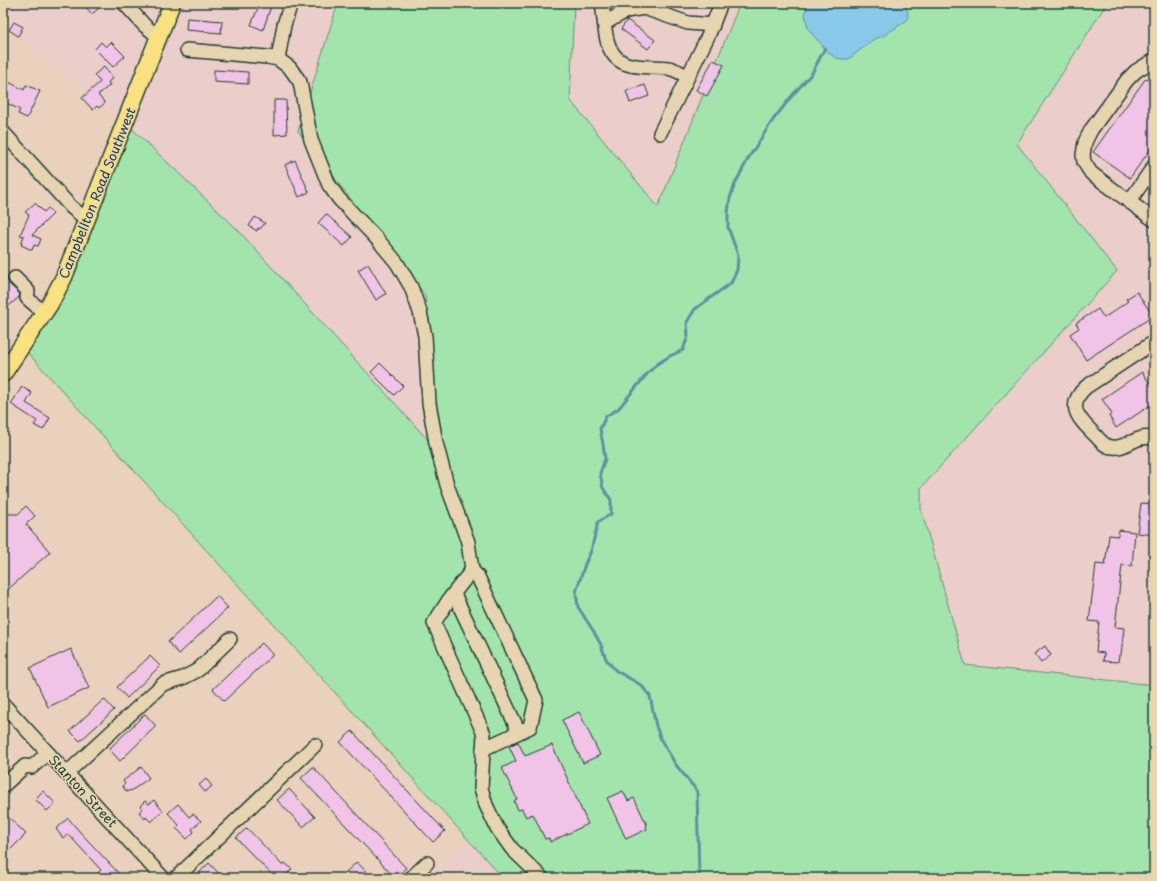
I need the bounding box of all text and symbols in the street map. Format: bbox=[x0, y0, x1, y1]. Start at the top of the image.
street label: Campbellton Road Southwest bbox=[53, 104, 140, 281]
street label: Stanton Street bbox=[45, 750, 122, 831]

